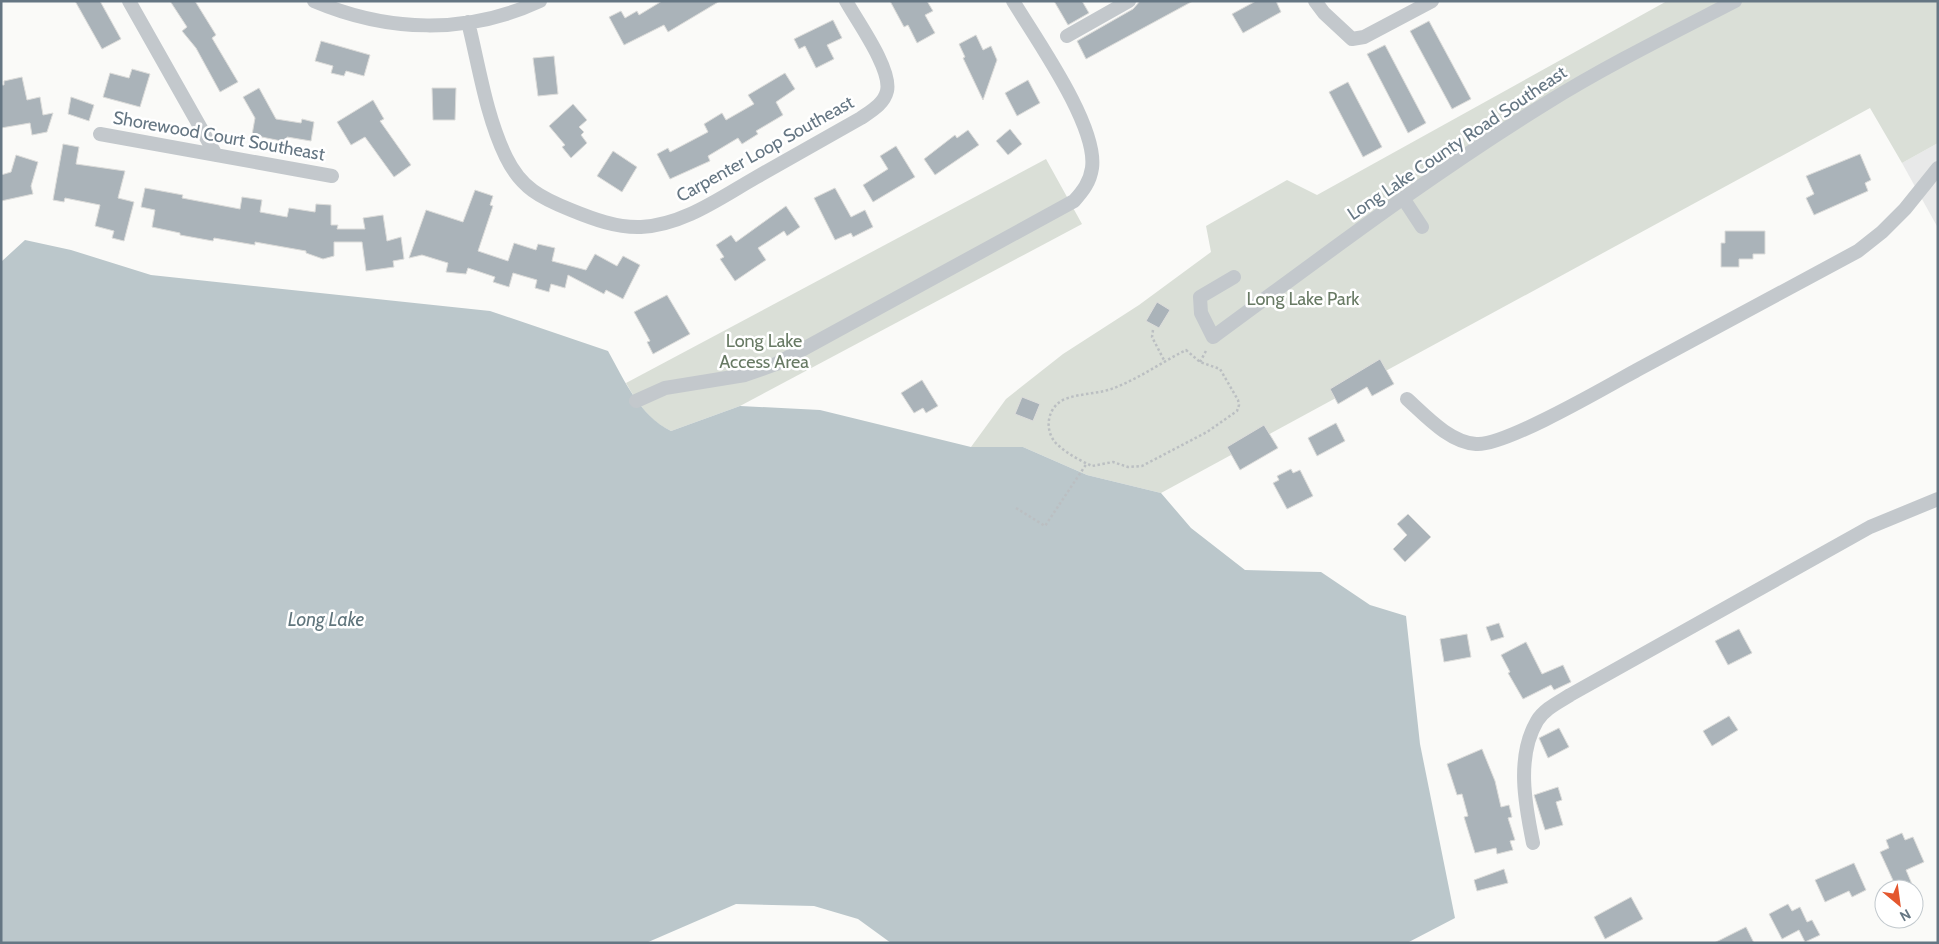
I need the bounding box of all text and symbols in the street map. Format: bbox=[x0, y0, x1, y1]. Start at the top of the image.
street label: Long Lake County Road Southeast bbox=[1343, 61, 1571, 225]
street label: Carpenter Loop Southeast bbox=[673, 91, 857, 207]
street label: Shorewood Court Southeast bbox=[111, 107, 327, 165]
park label: Long Lake Park bbox=[1247, 288, 1360, 310]
park label: Long Lake Access Area bbox=[719, 330, 809, 373]
water label: Long Lake bbox=[288, 608, 364, 631]
north arrow bbox=[1874, 879, 1924, 929]
text: N bbox=[1897, 905, 1914, 926]

